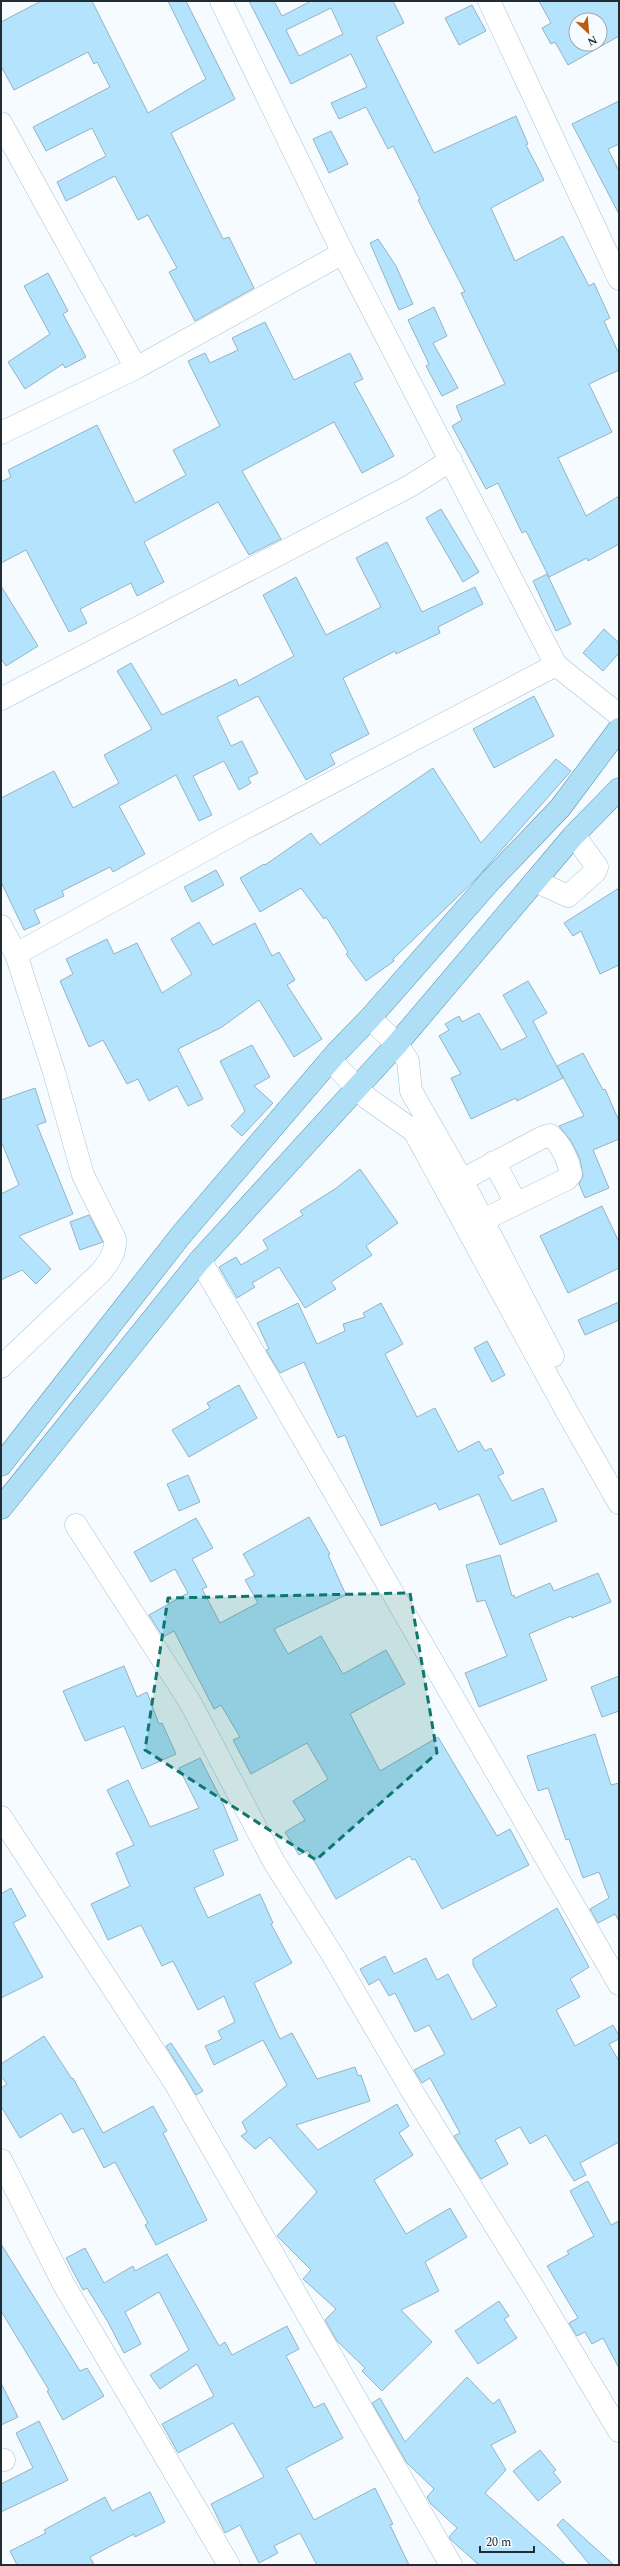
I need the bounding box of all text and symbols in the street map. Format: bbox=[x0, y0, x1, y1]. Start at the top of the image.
north arrow bbox=[568, 12, 608, 52]
text: N bbox=[584, 31, 600, 50]
scale bar bbox=[480, 2528, 534, 2554]
text: 20 m bbox=[486, 2533, 511, 2552]

